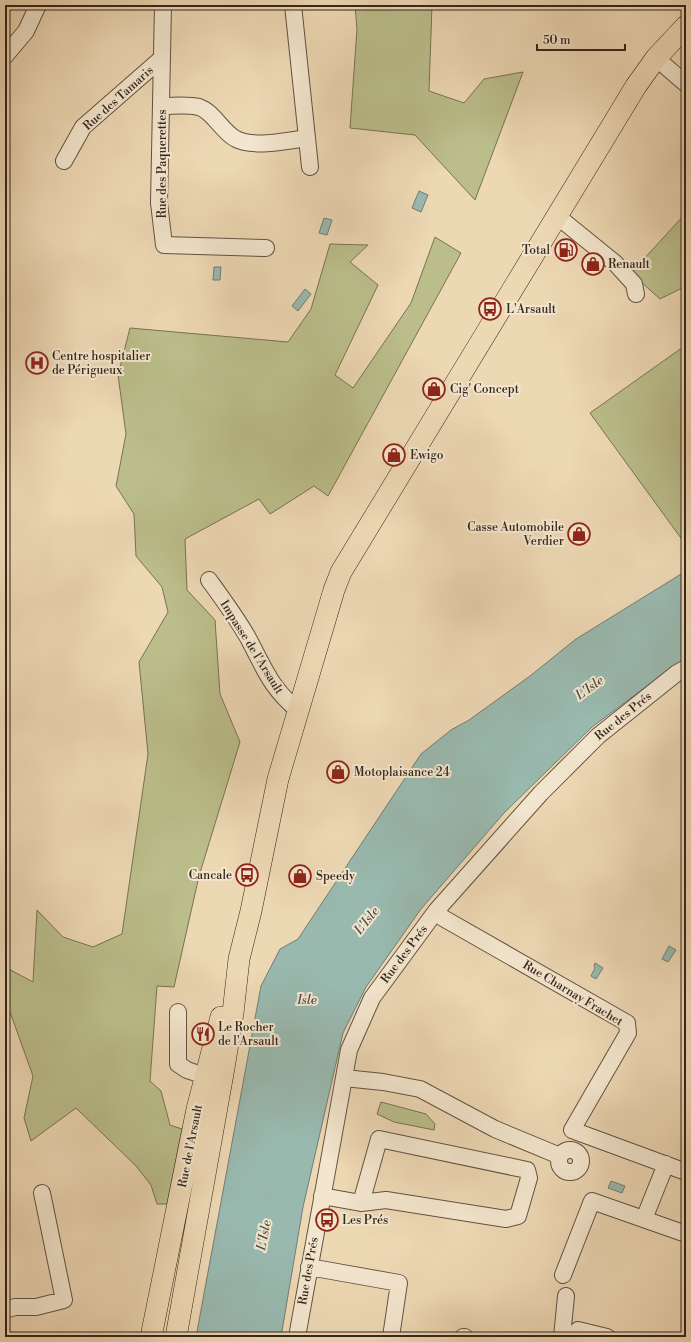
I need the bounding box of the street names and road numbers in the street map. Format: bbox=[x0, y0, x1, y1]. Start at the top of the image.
street label: Rue des Tamaris bbox=[80, 63, 157, 134]
street label: Rue des Paquerettes bbox=[155, 109, 170, 219]
street label: Impasse de l'Arsault bbox=[217, 597, 287, 698]
street label: Rue des Prés bbox=[592, 689, 655, 744]
street label: Rue des Prés bbox=[378, 922, 431, 986]
street label: Rue Charnay Frachet bbox=[520, 958, 626, 1030]
street label: Rue de l'Arsault bbox=[175, 1102, 206, 1189]
street label: Rue des Prés bbox=[295, 1236, 322, 1306]

